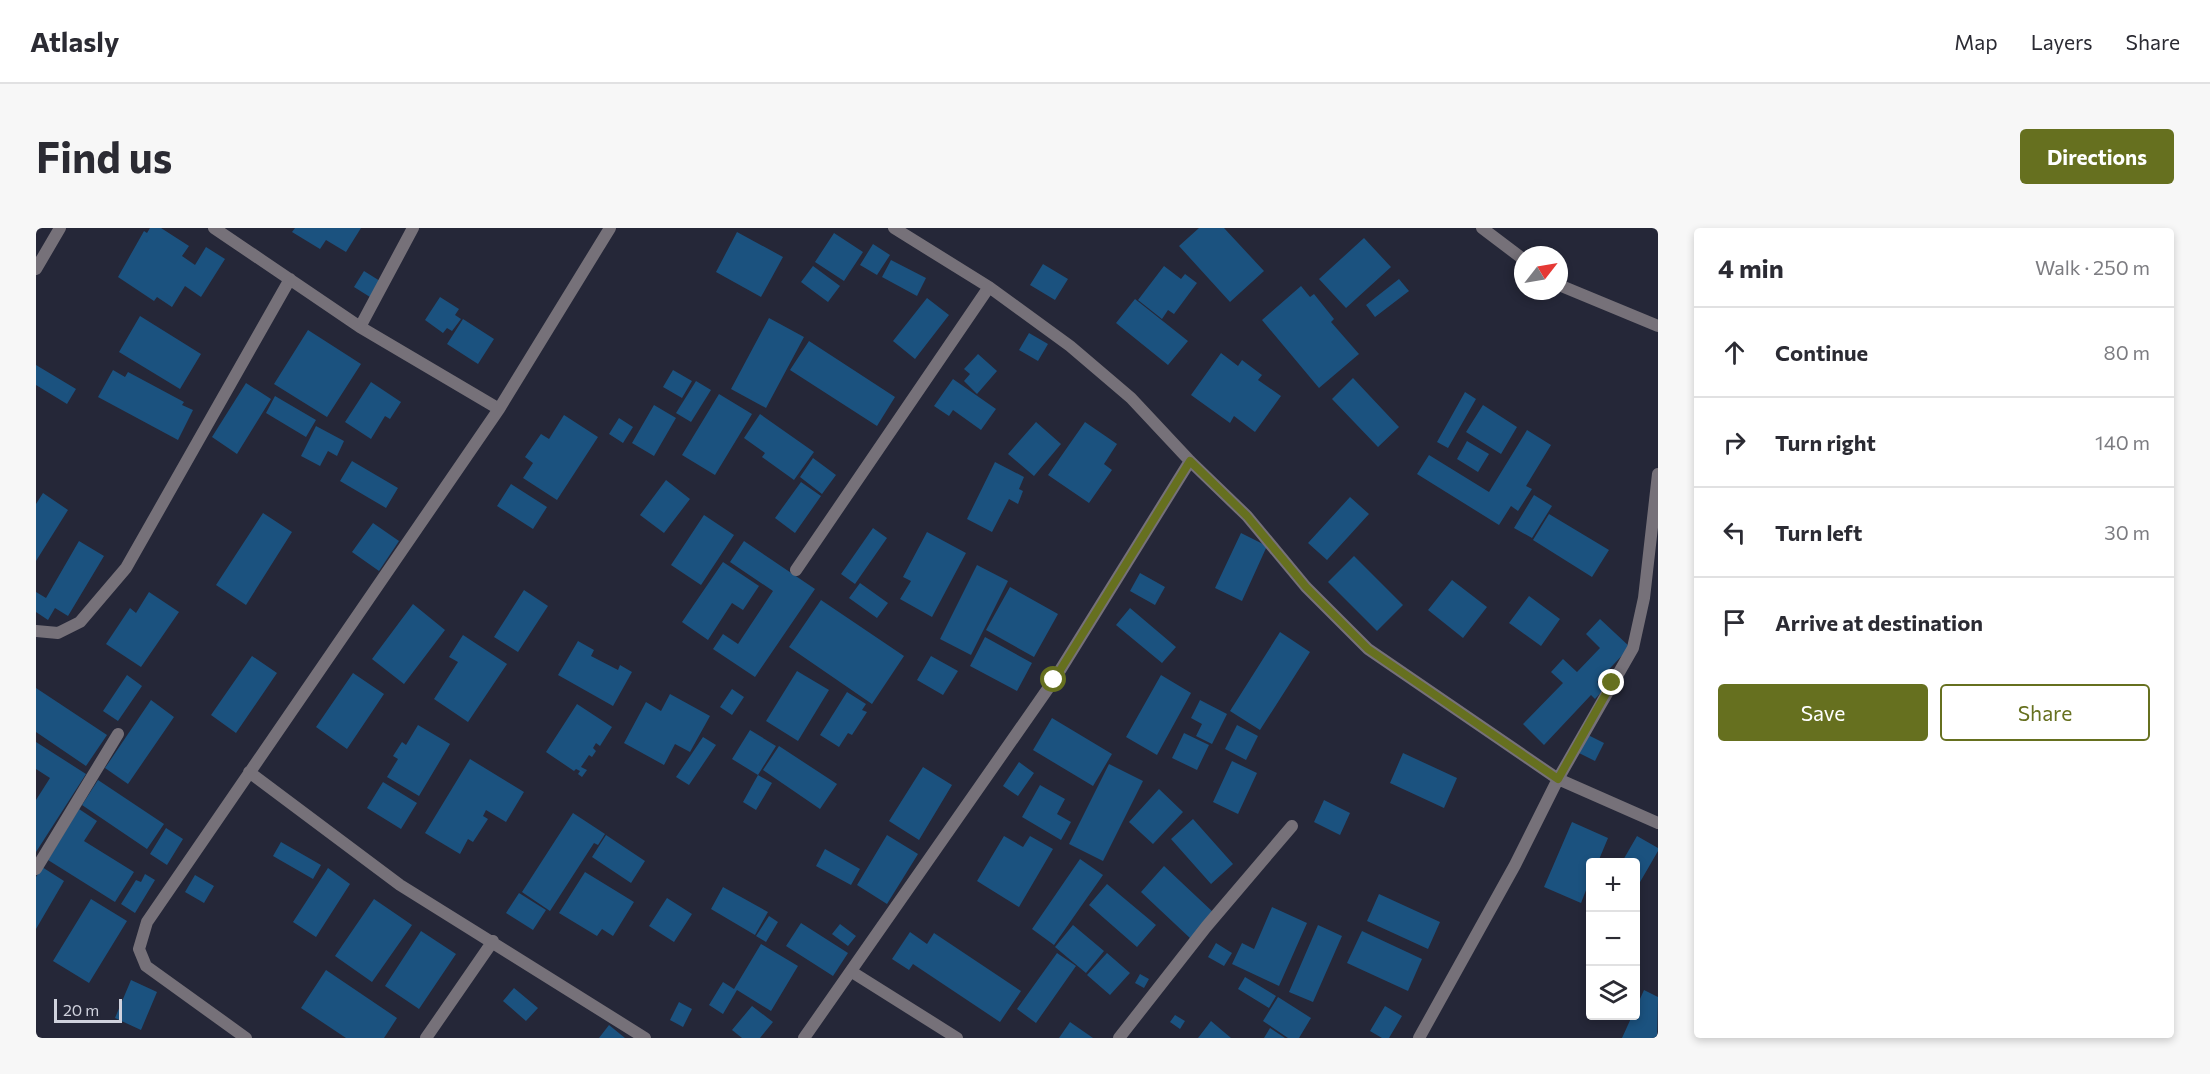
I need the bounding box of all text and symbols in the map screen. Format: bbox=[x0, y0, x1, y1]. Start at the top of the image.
text: Atlasly bbox=[30, 24, 119, 58]
text: Map bbox=[1954, 29, 1998, 54]
text: Layers bbox=[2031, 29, 2093, 54]
text: Share bbox=[2126, 29, 2180, 54]
button: Directions bbox=[2020, 129, 2174, 184]
text: Find us bbox=[36, 130, 172, 182]
north arrow bbox=[1514, 246, 1568, 300]
text: 4 min bbox=[1718, 252, 1784, 283]
text: Walk · 250 m bbox=[2035, 255, 2150, 279]
icon: ahead bbox=[1718, 336, 1751, 369]
text: Continue bbox=[1775, 339, 1868, 366]
text: 80 m bbox=[2104, 340, 2150, 364]
icon: right bbox=[1718, 426, 1751, 459]
text: Turn right bbox=[1775, 429, 1876, 456]
text: 140 m bbox=[2095, 430, 2150, 454]
icon: left bbox=[1718, 516, 1751, 549]
text: Turn left bbox=[1775, 519, 1862, 546]
text: 30 m bbox=[2104, 520, 2150, 544]
icon: arrive bbox=[1718, 606, 1751, 639]
text: Arrive at destination bbox=[1775, 609, 1983, 636]
route start bbox=[1040, 666, 1066, 692]
route end bbox=[1598, 669, 1624, 695]
button: Save bbox=[1718, 684, 1928, 741]
button: Share bbox=[1940, 684, 2150, 741]
map controls bbox=[1586, 858, 1640, 1020]
button: + bbox=[1586, 858, 1640, 912]
button: − bbox=[1586, 912, 1640, 966]
button: layers bbox=[1586, 966, 1640, 1020]
scale bar bbox=[54, 996, 122, 1024]
text: 20 m bbox=[63, 1000, 99, 1019]

